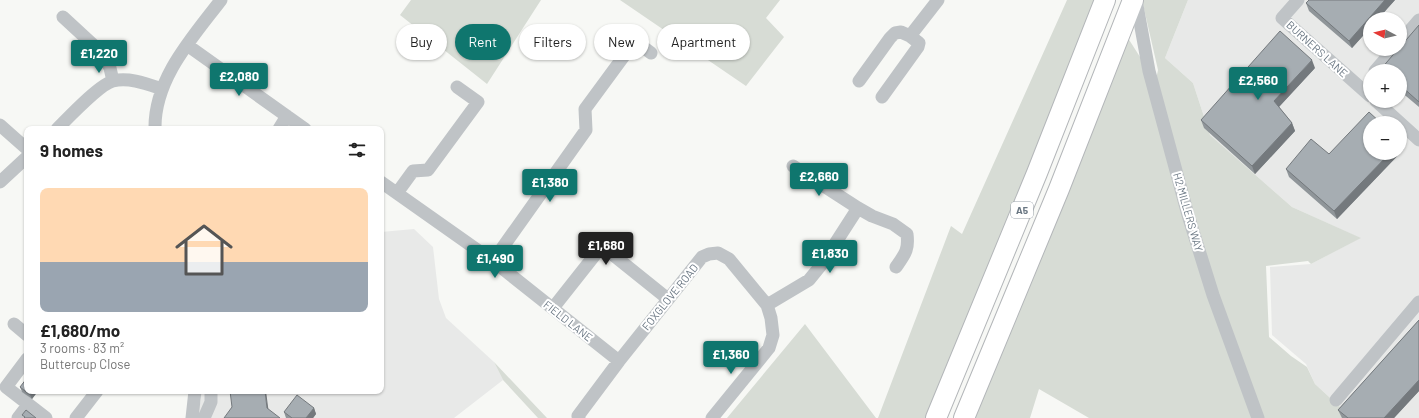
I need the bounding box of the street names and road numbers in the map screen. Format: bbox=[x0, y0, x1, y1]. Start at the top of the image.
street label: BURNERS LANE bbox=[1284, 18, 1351, 80]
street label: H2 MILLERS WAY bbox=[1171, 171, 1206, 253]
road number: A5 bbox=[1011, 202, 1033, 218]
street label: FOXGLOVE ROAD bbox=[639, 261, 700, 332]
street label: FIELD LANE bbox=[541, 298, 596, 344]

